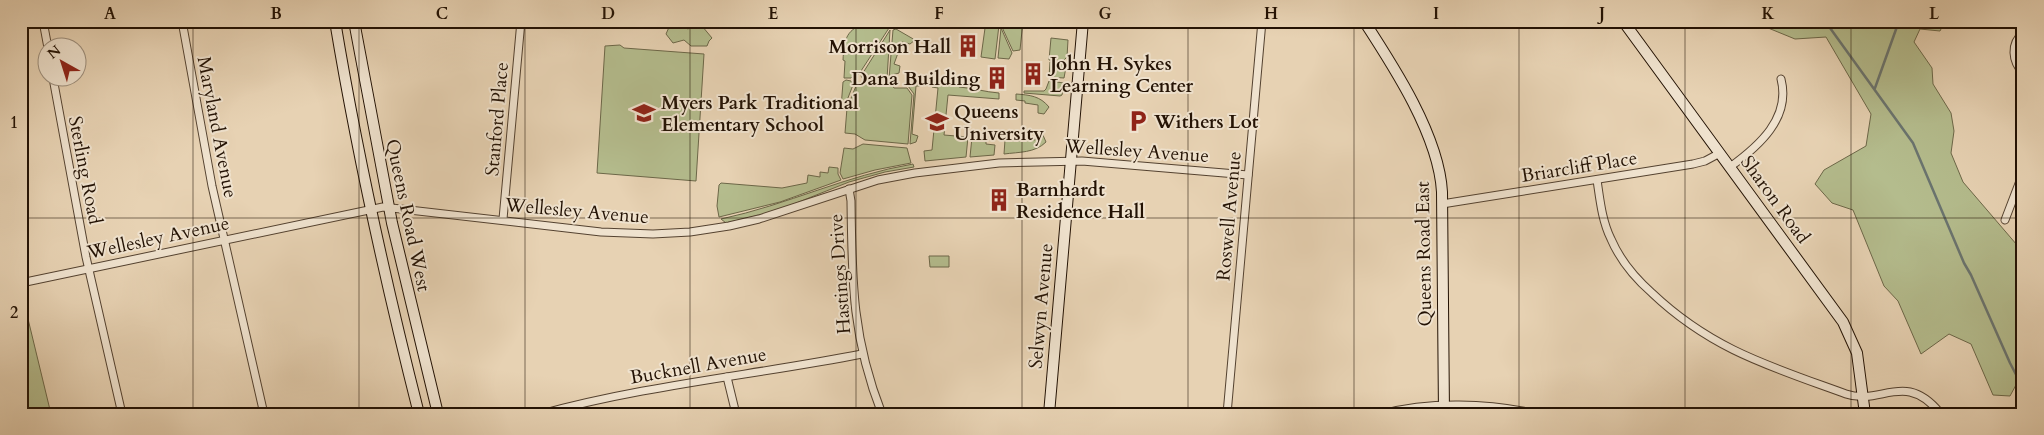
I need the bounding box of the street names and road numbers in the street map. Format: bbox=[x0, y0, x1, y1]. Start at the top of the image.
street label: Maryland Avenue bbox=[191, 54, 243, 200]
street label: Stanford Place bbox=[479, 61, 515, 177]
street label: Sterling Road bbox=[62, 114, 108, 226]
street label: Wellesley Avenue bbox=[1063, 133, 1210, 169]
street label: Queens Road West bbox=[379, 137, 437, 294]
street label: Briarcliff Place bbox=[1519, 145, 1639, 189]
street label: Roswell Avenue bbox=[1210, 150, 1248, 282]
street label: Sharon Road bbox=[1734, 150, 1816, 249]
street label: Queens Road East bbox=[1410, 181, 1438, 327]
street label: Wellesley Avenue bbox=[503, 192, 650, 230]
street label: Wellesley Avenue bbox=[84, 210, 232, 266]
street label: Hastings Drive bbox=[823, 213, 857, 335]
street label: Selwyn Avenue bbox=[1023, 242, 1059, 370]
street label: Bucknell Avenue bbox=[628, 341, 768, 391]

